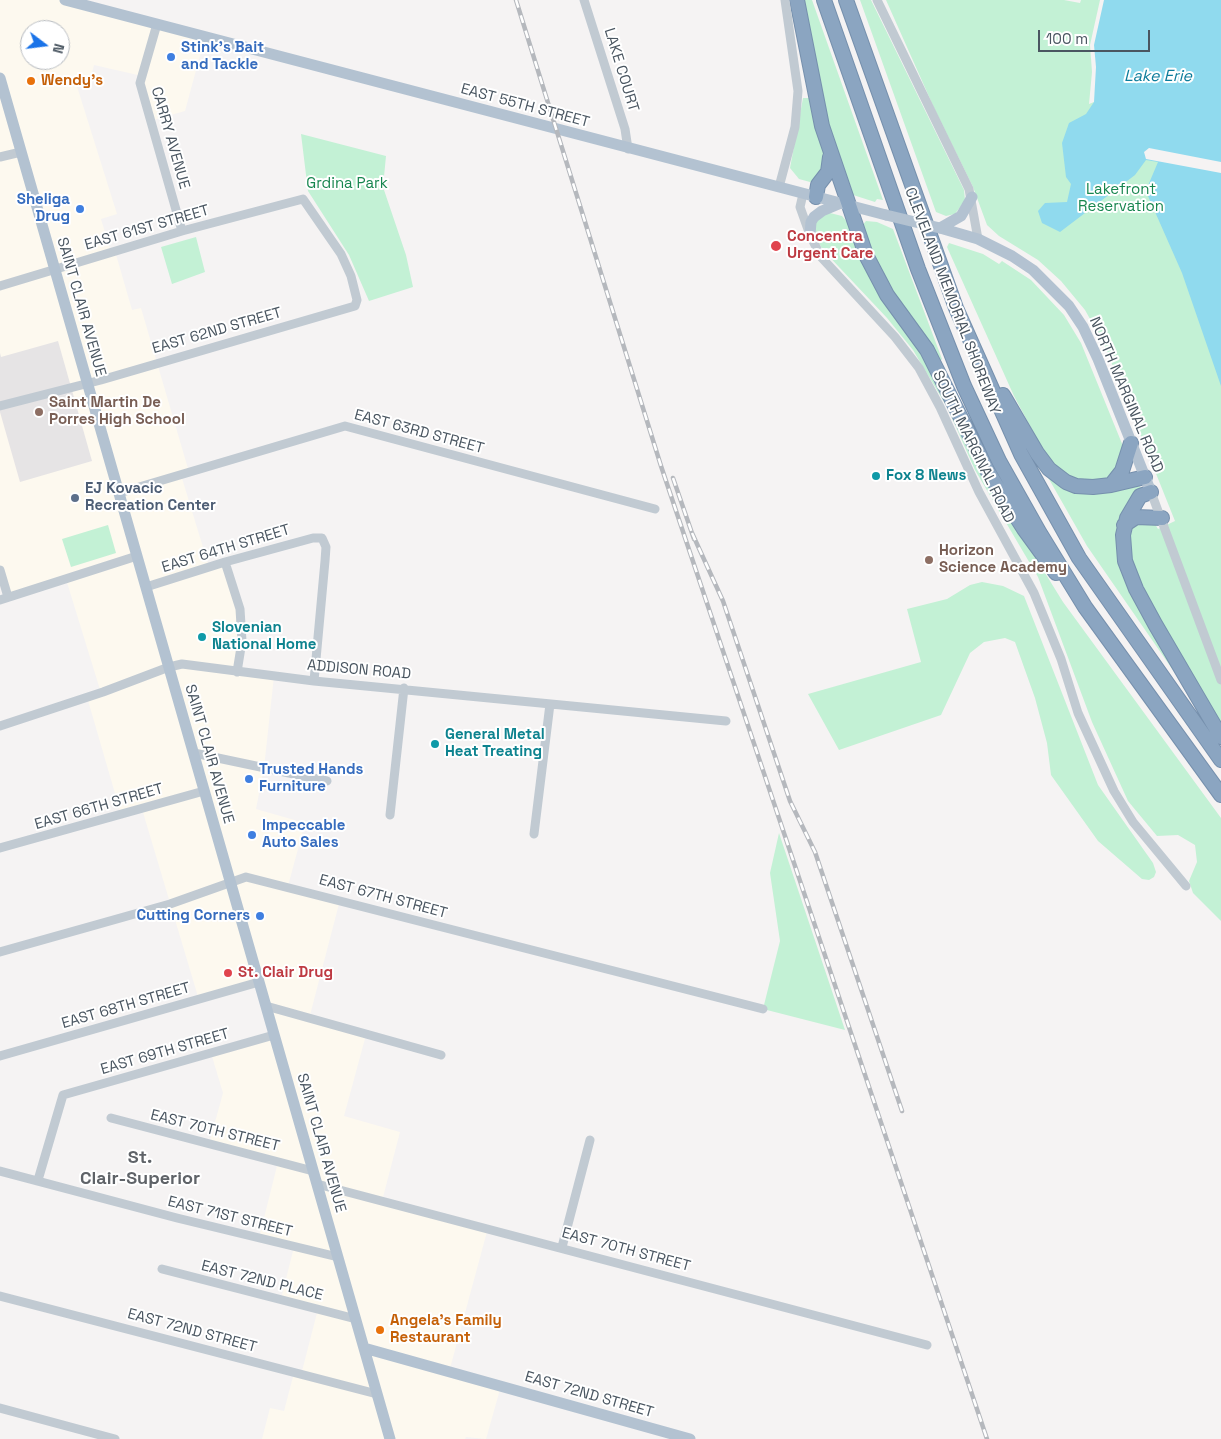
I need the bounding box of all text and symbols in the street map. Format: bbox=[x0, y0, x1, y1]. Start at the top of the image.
north arrow bbox=[20, 20, 70, 70]
scale bar bbox=[1041, 20, 1154, 52]
street label: LAKE COURT bbox=[600, 26, 642, 114]
text: 100 m bbox=[1046, 29, 1088, 48]
place label: Stink's Bait and Tackle bbox=[181, 39, 264, 74]
text: N bbox=[49, 42, 68, 55]
marker: Stink's Bait and Tackle bbox=[165, 51, 177, 63]
water label: Lake Erie bbox=[1124, 67, 1192, 87]
place label: Wendy's bbox=[41, 72, 103, 90]
marker: Wendy's bbox=[25, 75, 37, 87]
street label: EAST 55TH STREET bbox=[459, 80, 591, 132]
street label: CARRY AVENUE bbox=[147, 85, 193, 191]
park label: Grdina Park bbox=[306, 175, 388, 193]
park label: Lakefront Reservation bbox=[1078, 181, 1164, 216]
street label: CLEVELAND MEMORIAL SHOREWAY bbox=[900, 185, 1004, 417]
place label: Sheliga Drug bbox=[17, 191, 70, 226]
street label: EAST 61ST STREET bbox=[83, 202, 211, 254]
marker: Sheliga Drug bbox=[74, 203, 86, 215]
place label: Concentra Urgent Care bbox=[787, 228, 873, 263]
street label: SAINT CLAIR AVENUE bbox=[53, 235, 109, 379]
marker: Concentra Urgent Care bbox=[769, 239, 783, 253]
street label: EAST 62ND STREET bbox=[150, 304, 284, 358]
street label: NORTH MARGINAL ROAD bbox=[1085, 314, 1167, 476]
street label: SOUTH MARGINAL ROAD bbox=[928, 368, 1018, 526]
place label: Saint Martin De Porres High School bbox=[49, 394, 185, 429]
marker: Saint Martin De Porres High School bbox=[33, 406, 45, 418]
street label: EAST 63RD STREET bbox=[352, 406, 486, 458]
place label: Fox 8 News bbox=[886, 467, 966, 485]
marker: Fox 8 News bbox=[870, 470, 882, 482]
place label: EJ Kovacic Recreation Center bbox=[85, 480, 216, 515]
marker: EJ Kovacic Recreation Center bbox=[69, 492, 81, 504]
street label: EAST 64TH STREET bbox=[160, 521, 292, 577]
place label: Horizon Science Academy bbox=[939, 542, 1067, 577]
marker: Horizon Science Academy bbox=[923, 554, 935, 566]
place label: Slovenian National Home bbox=[212, 619, 316, 654]
marker: Slovenian National Home bbox=[196, 631, 208, 643]
street label: ADDISON ROAD bbox=[306, 656, 412, 684]
street label: SAINT CLAIR AVENUE bbox=[181, 682, 237, 826]
place label: General Metal Heat Treating bbox=[445, 726, 545, 761]
marker: General Metal Heat Treating bbox=[429, 738, 441, 750]
place label: Trusted Hands Furniture bbox=[259, 761, 363, 796]
marker: Trusted Hands Furniture bbox=[243, 773, 255, 785]
street label: EAST 66TH STREET bbox=[33, 780, 165, 834]
place label: Impeccable Auto Sales bbox=[262, 817, 345, 852]
marker: Impeccable Auto Sales bbox=[246, 829, 258, 841]
street label: EAST 67TH STREET bbox=[317, 871, 449, 923]
place label: Cutting Corners bbox=[136, 907, 250, 925]
marker: Cutting Corners bbox=[254, 910, 266, 922]
place label: St. Clair Drug bbox=[238, 964, 333, 982]
marker: St. Clair Drug bbox=[222, 967, 234, 979]
street label: EAST 68TH STREET bbox=[60, 979, 192, 1033]
street label: EAST 69TH STREET bbox=[99, 1025, 231, 1079]
street label: SAINT CLAIR AVENUE bbox=[293, 1071, 349, 1215]
street label: EAST 70TH STREET bbox=[149, 1106, 281, 1156]
district label: St. Clair-Superior bbox=[80, 1147, 200, 1190]
street label: EAST 71ST STREET bbox=[166, 1193, 294, 1241]
street label: EAST 70TH STREET bbox=[560, 1224, 692, 1276]
street label: EAST 72ND PLACE bbox=[199, 1257, 325, 1305]
street label: EAST 72ND STREET bbox=[125, 1305, 259, 1357]
place label: Angela's Family Restaurant bbox=[390, 1312, 502, 1347]
marker: Angela's Family Restaurant bbox=[374, 1324, 386, 1336]
street label: EAST 72ND STREET bbox=[523, 1368, 655, 1422]

